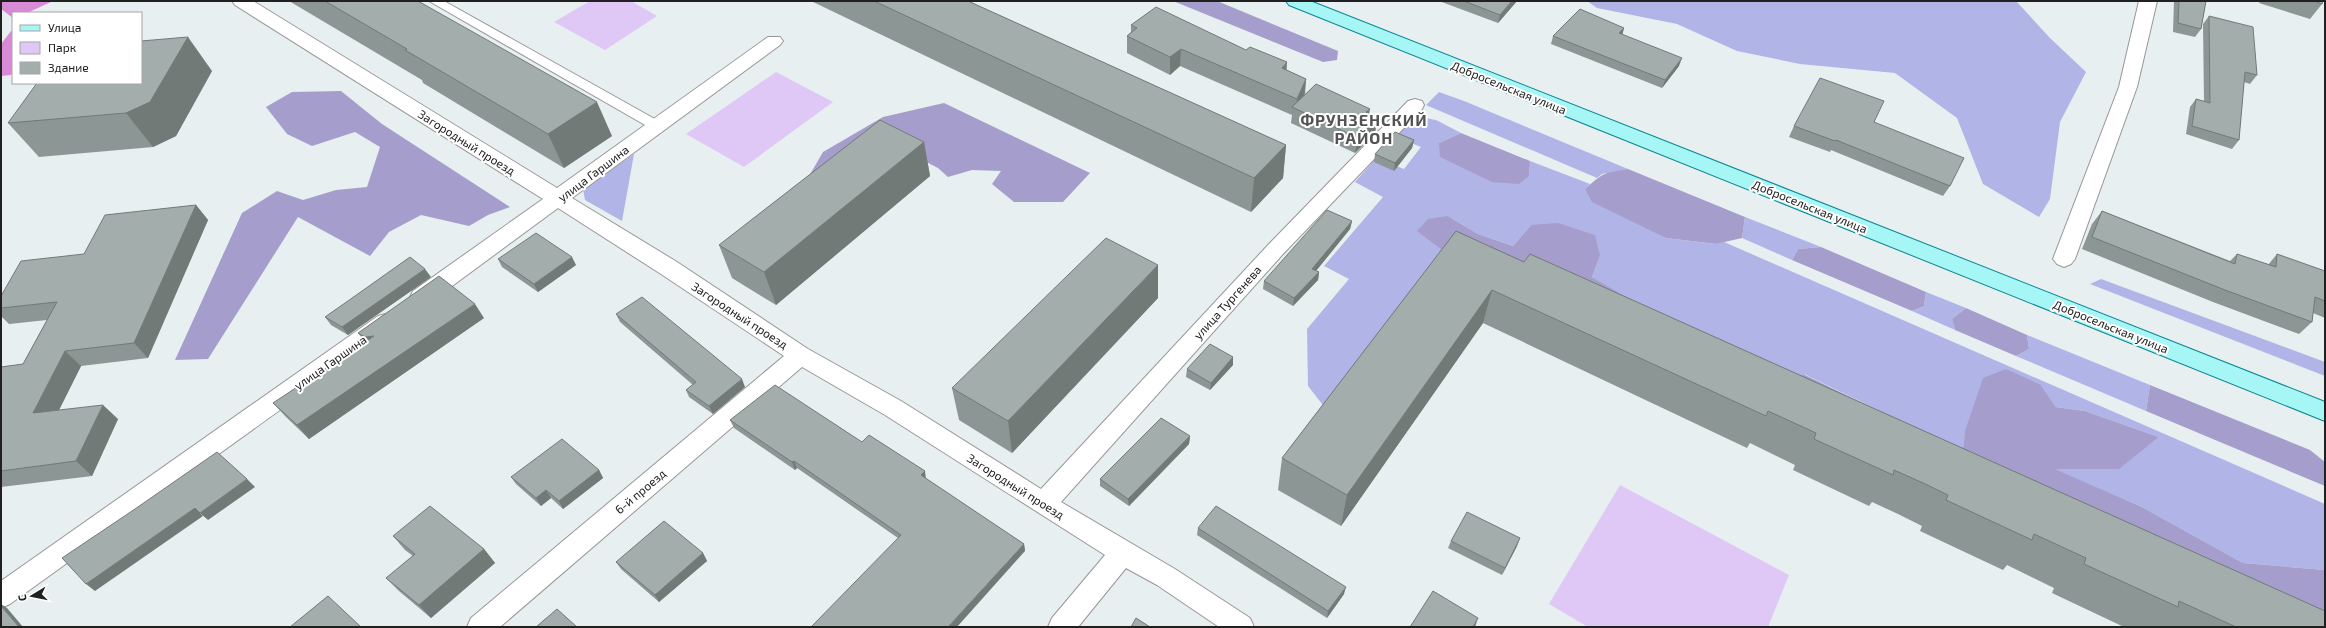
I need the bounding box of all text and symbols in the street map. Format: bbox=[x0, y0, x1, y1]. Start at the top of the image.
legend bbox=[12, 12, 142, 84]
text: Улица bbox=[48, 20, 81, 34]
text: Парк bbox=[48, 40, 77, 54]
street label: Добросельская улица bbox=[1449, 58, 1569, 117]
text: Здание bbox=[48, 60, 89, 74]
street label: Загородный проезд bbox=[416, 106, 518, 178]
district label: ФРУНЗЕНСКИЙ РАЙОН bbox=[1300, 110, 1428, 147]
street label: улица Гаршина bbox=[555, 142, 632, 205]
street label: Добросельская улица bbox=[1750, 177, 1870, 236]
street label: улица Тургенева bbox=[1190, 262, 1265, 342]
street label: Загородный проезд bbox=[689, 279, 791, 351]
street label: Добросельская улица bbox=[2051, 297, 2171, 356]
street label: улица Гаршина bbox=[291, 332, 369, 393]
street label: Загородный проезд bbox=[965, 450, 1067, 522]
street label: 6-й проезд bbox=[612, 466, 668, 516]
north arrow bbox=[12, 576, 52, 616]
text: С bbox=[15, 593, 29, 602]

